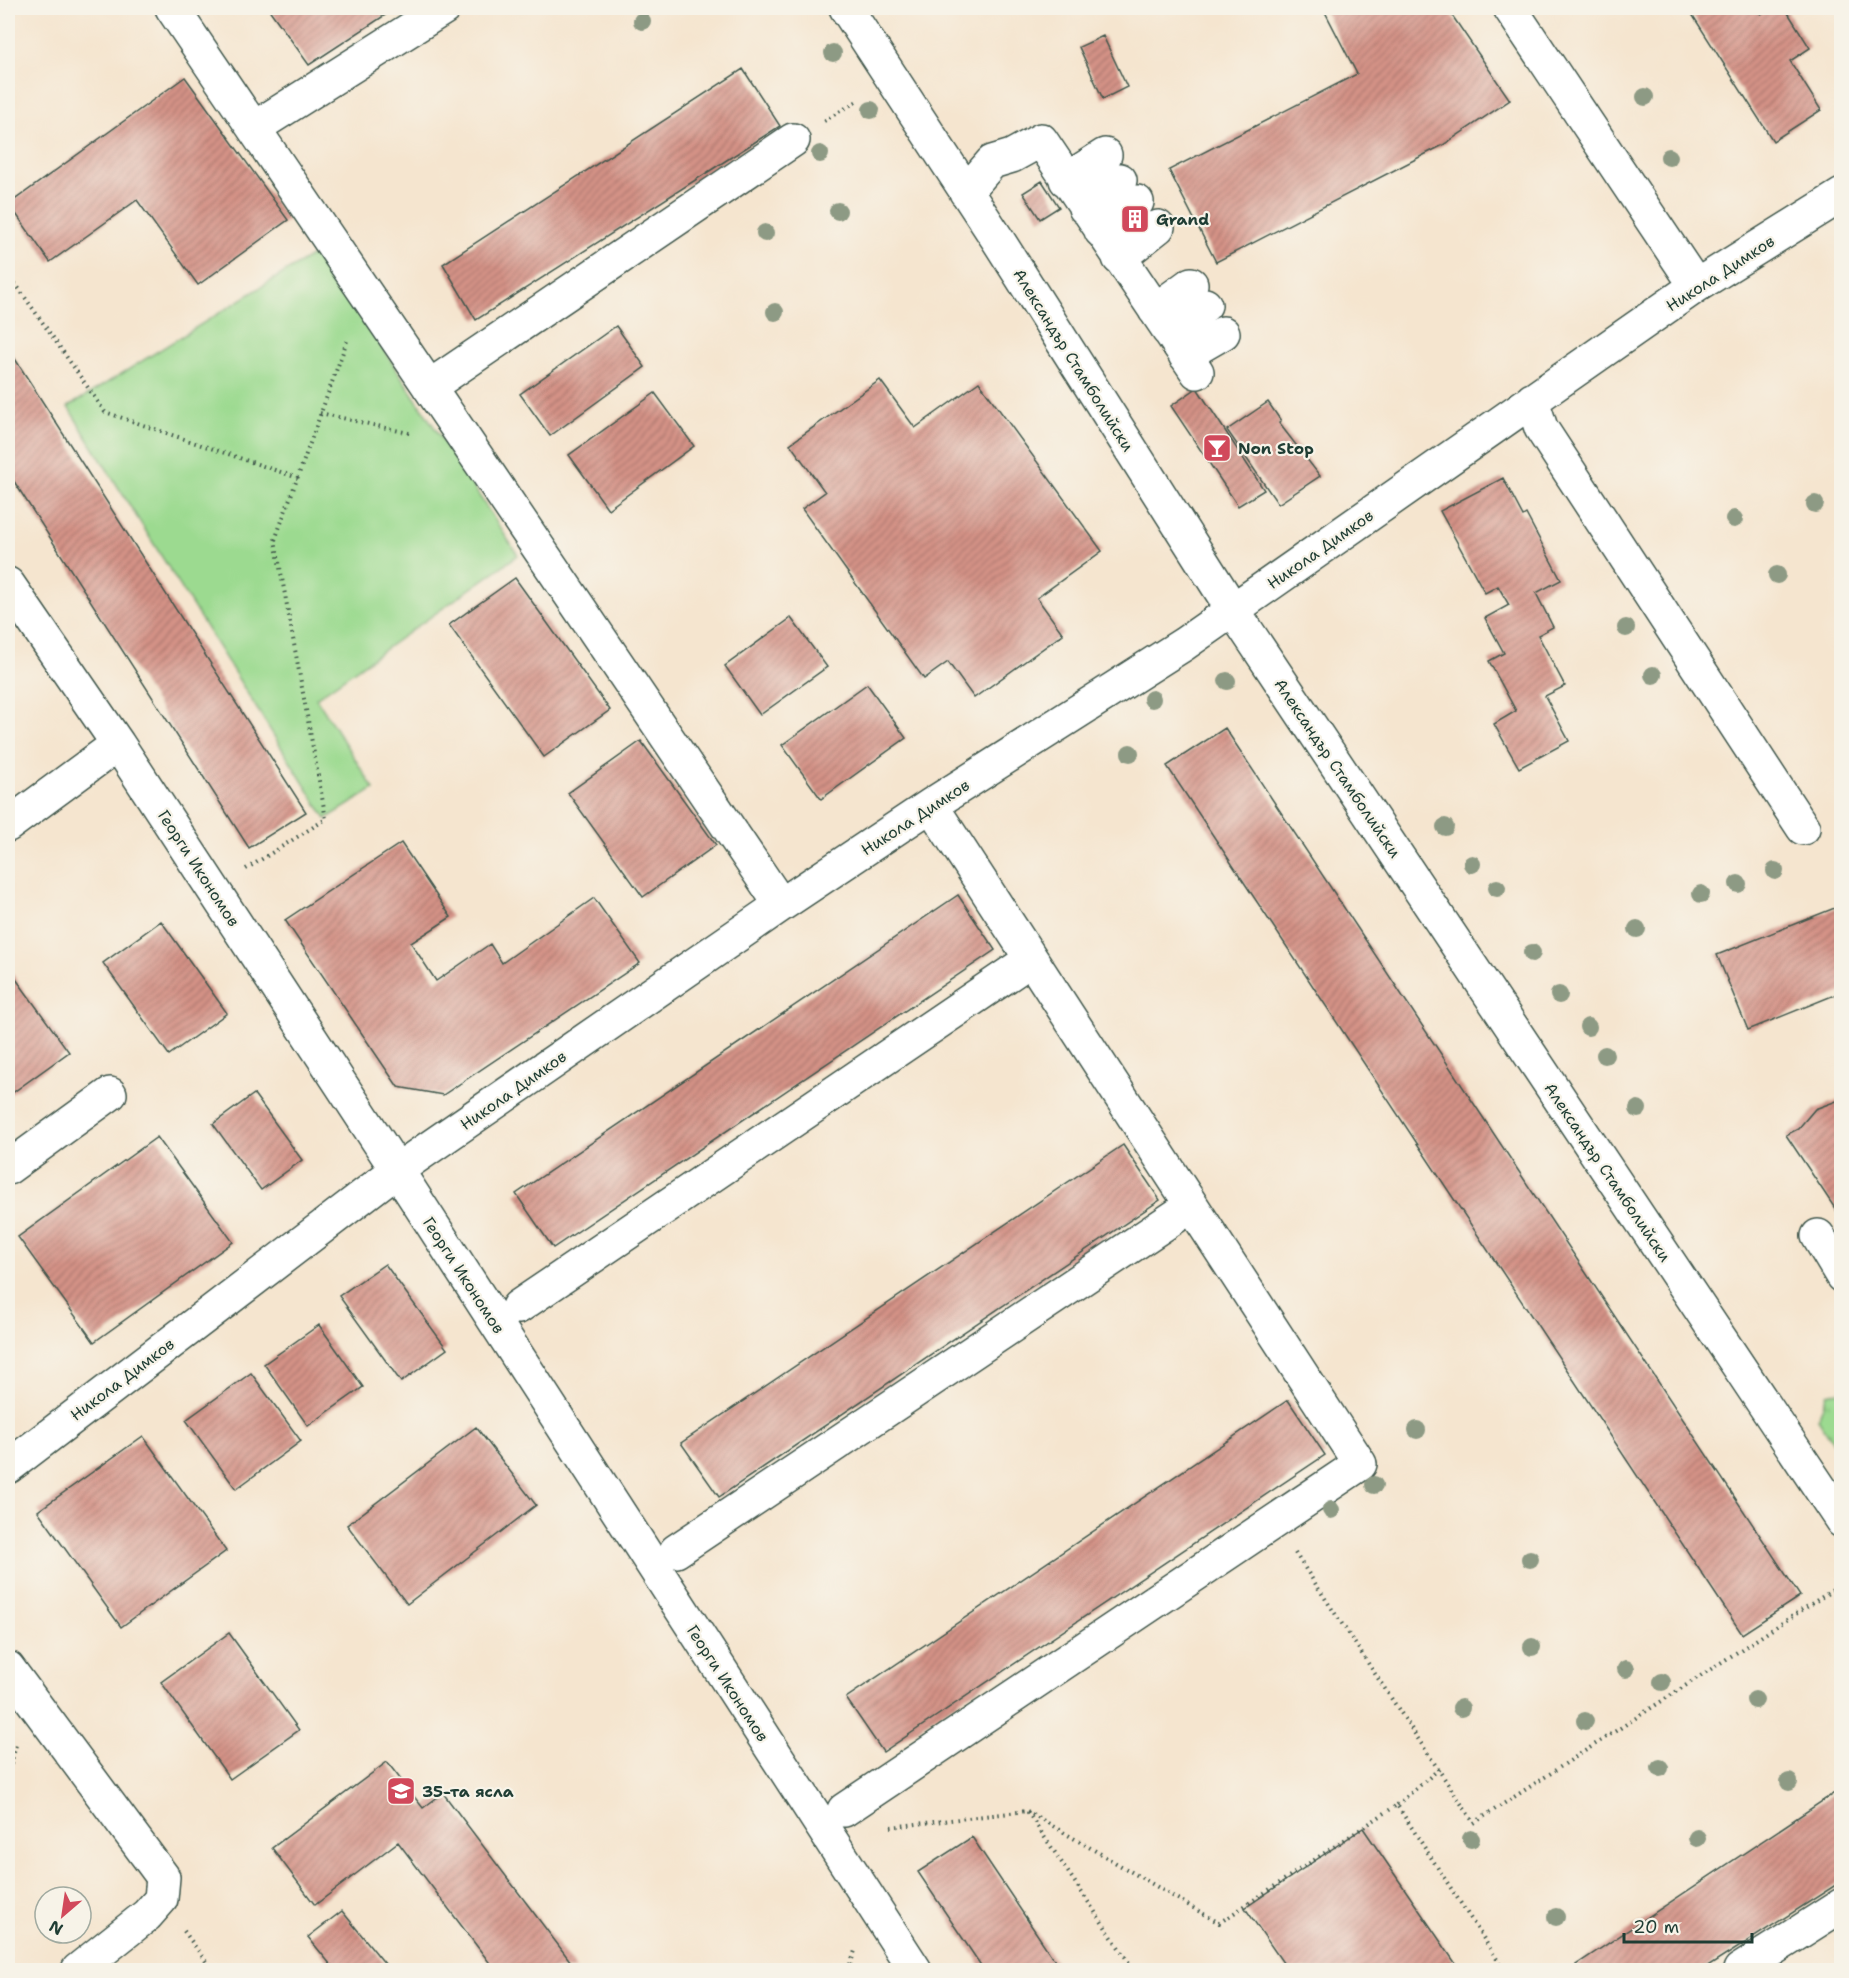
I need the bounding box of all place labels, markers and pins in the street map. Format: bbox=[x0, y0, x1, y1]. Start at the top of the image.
building icon: Grand bbox=[1119, 203, 1151, 235]
place label: Grand bbox=[1156, 209, 1209, 230]
bar icon: Non Stop bbox=[1201, 432, 1233, 464]
place label: Non Stop bbox=[1238, 438, 1314, 459]
school or university icon: 35-та ясла bbox=[385, 1775, 417, 1807]
place label: 35-та ясла bbox=[422, 1781, 514, 1802]

